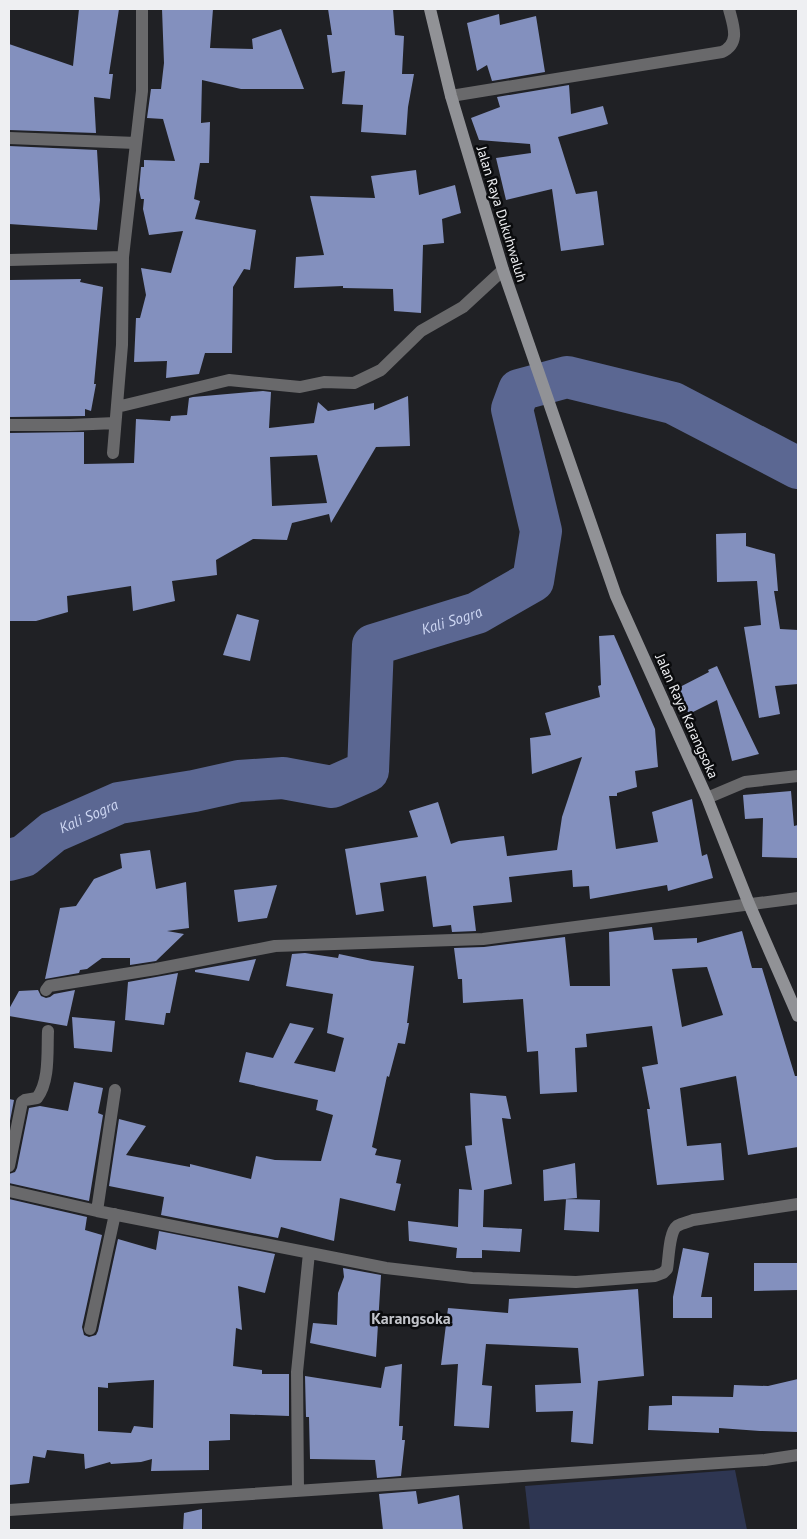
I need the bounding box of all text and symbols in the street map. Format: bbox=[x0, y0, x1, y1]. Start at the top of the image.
street label: Jalan Raya Dukuhwaluh bbox=[472, 143, 531, 284]
water label: Kali Sogra bbox=[419, 602, 486, 639]
street label: Jalan Raya Karangsoka bbox=[651, 650, 723, 781]
water label: Kali Sogra bbox=[56, 794, 121, 837]
district label: Karangsoka bbox=[371, 1308, 451, 1328]

